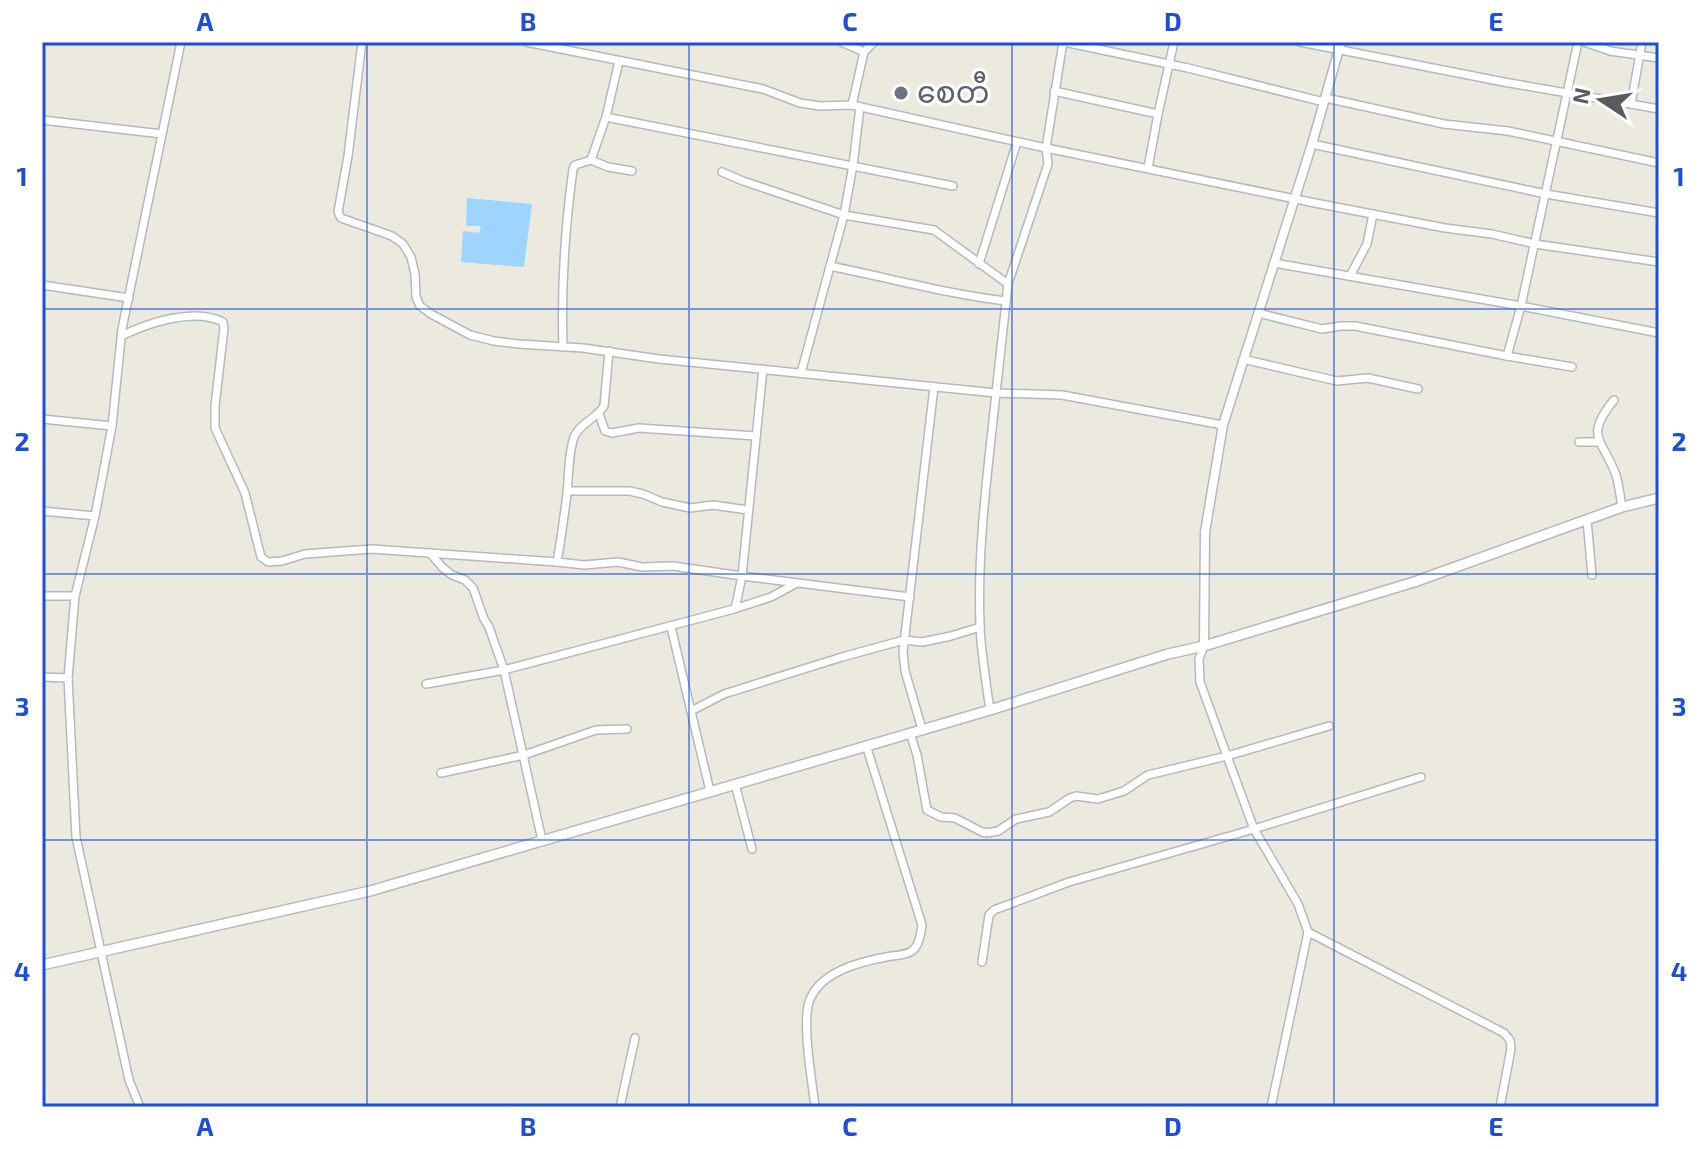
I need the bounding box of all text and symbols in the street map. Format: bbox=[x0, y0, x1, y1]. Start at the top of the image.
text: A bbox=[197, 5, 214, 36]
text: B bbox=[520, 5, 536, 36]
text: C bbox=[842, 5, 858, 36]
text: D bbox=[1164, 5, 1182, 36]
text: E bbox=[1488, 5, 1504, 36]
north arrow bbox=[1561, 60, 1641, 140]
place label: စေတီ bbox=[917, 71, 989, 109]
marker: စေတီ bbox=[892, 84, 910, 102]
text: N bbox=[1566, 85, 1595, 106]
text: 1 bbox=[16, 160, 28, 191]
text: 1 bbox=[1673, 160, 1685, 191]
text: 2 bbox=[14, 425, 30, 456]
text: 2 bbox=[1671, 425, 1687, 456]
text: 3 bbox=[15, 690, 29, 721]
text: 3 bbox=[1672, 690, 1686, 721]
text: 4 bbox=[14, 955, 30, 986]
text: 4 bbox=[1671, 955, 1687, 986]
text: A bbox=[197, 1110, 214, 1141]
text: B bbox=[520, 1110, 536, 1141]
text: C bbox=[842, 1110, 858, 1141]
text: D bbox=[1164, 1110, 1182, 1141]
text: E bbox=[1488, 1110, 1504, 1141]

